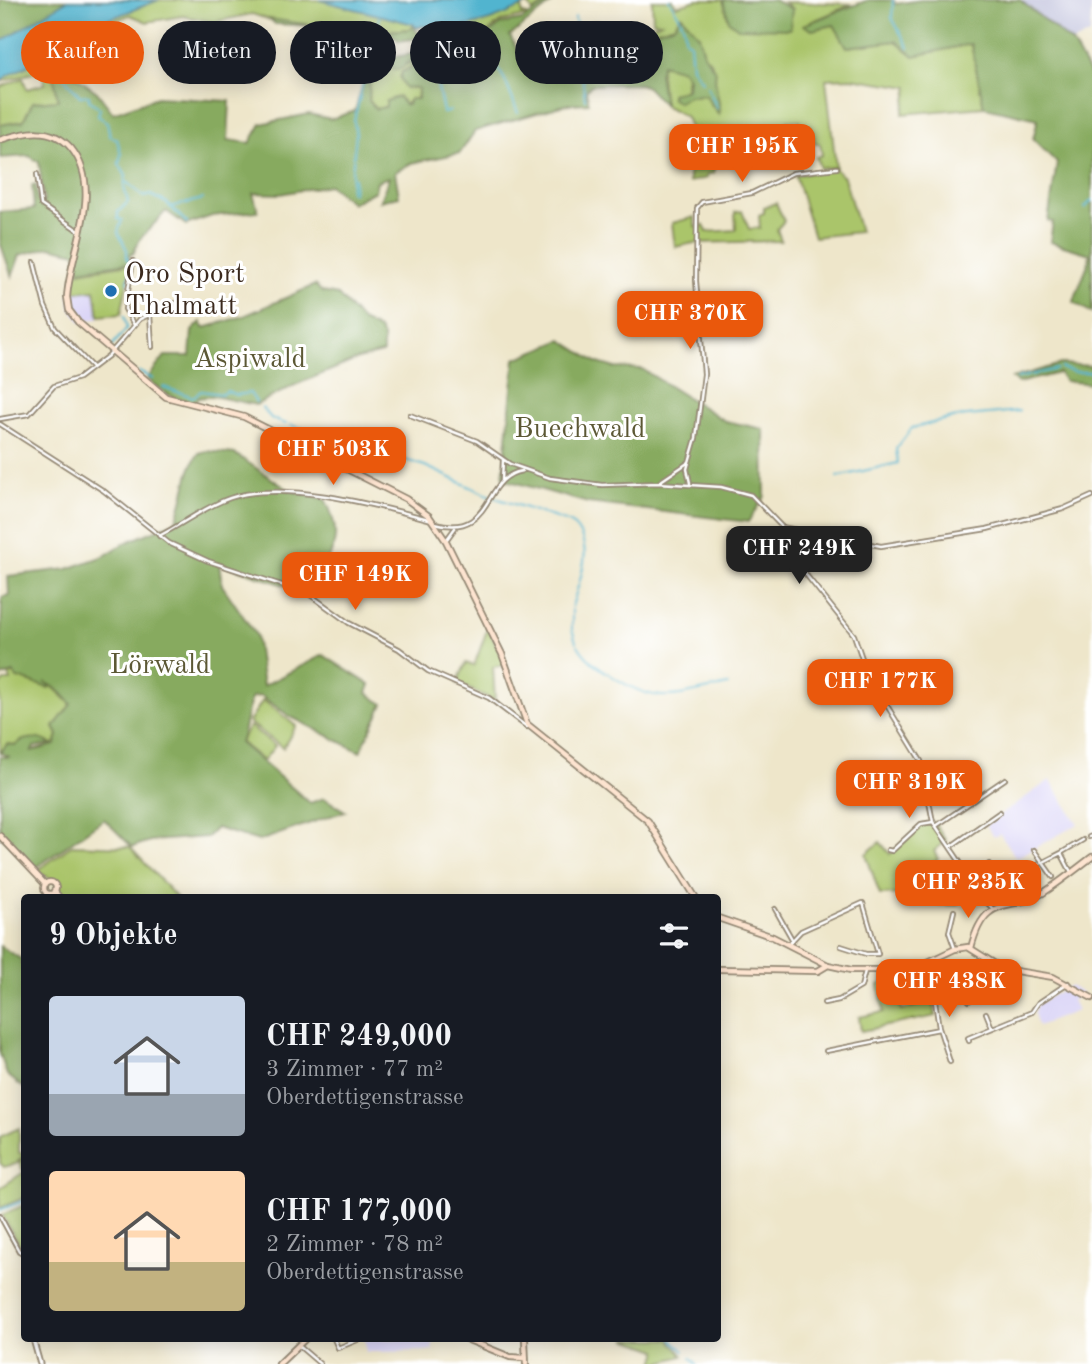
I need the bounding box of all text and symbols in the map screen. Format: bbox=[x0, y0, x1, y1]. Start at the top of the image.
chip: Kaufen bbox=[21, 21, 144, 84]
chip: Mieten bbox=[158, 21, 276, 84]
chip: Filter bbox=[290, 21, 396, 84]
chip: Neu bbox=[410, 21, 501, 84]
chip: Wohnung bbox=[515, 21, 663, 84]
pin: CHF 195K bbox=[670, 124, 814, 184]
text: CHF 195K bbox=[685, 135, 799, 158]
place label: Oro Sport Thalmatt bbox=[125, 261, 245, 321]
marker: Oro Sport Thalmatt bbox=[103, 283, 119, 299]
pin: CHF 370K bbox=[618, 292, 762, 351]
text: CHF 370K bbox=[633, 302, 747, 325]
park label: Aspiwald bbox=[194, 346, 306, 374]
park label: Buechwald bbox=[514, 416, 646, 444]
pin: CHF 503K bbox=[261, 428, 405, 487]
text: CHF 503K bbox=[276, 438, 390, 461]
pin: CHF 249K bbox=[727, 526, 871, 586]
text: CHF 249K bbox=[742, 537, 856, 560]
pin: CHF 149K bbox=[283, 552, 427, 612]
text: CHF 149K bbox=[298, 563, 412, 586]
park label: Lörwald bbox=[110, 652, 210, 680]
pin: CHF 177K bbox=[808, 660, 952, 719]
text: CHF 177K bbox=[823, 670, 937, 693]
pin: CHF 319K bbox=[837, 760, 981, 820]
text: CHF 319K bbox=[852, 771, 966, 794]
pin: CHF 235K bbox=[896, 860, 1040, 920]
text: CHF 235K bbox=[911, 871, 1025, 894]
icon: filters bbox=[655, 917, 693, 955]
text: 9 Objekte bbox=[49, 921, 178, 951]
pin: CHF 438K bbox=[877, 960, 1021, 1019]
text: CHF 438K bbox=[892, 970, 1006, 993]
text: CHF 249,000 bbox=[266, 1022, 452, 1052]
icon: home bbox=[105, 1024, 189, 1108]
text: 3 Zimmer · 77 m² bbox=[266, 1058, 443, 1081]
text: Oberdettigenstrasse bbox=[266, 1086, 464, 1109]
text: CHF 177,000 bbox=[266, 1197, 452, 1227]
icon: home bbox=[105, 1199, 189, 1283]
text: 2 Zimmer · 78 m² bbox=[266, 1233, 443, 1256]
text: Oberdettigenstrasse bbox=[266, 1261, 464, 1284]

